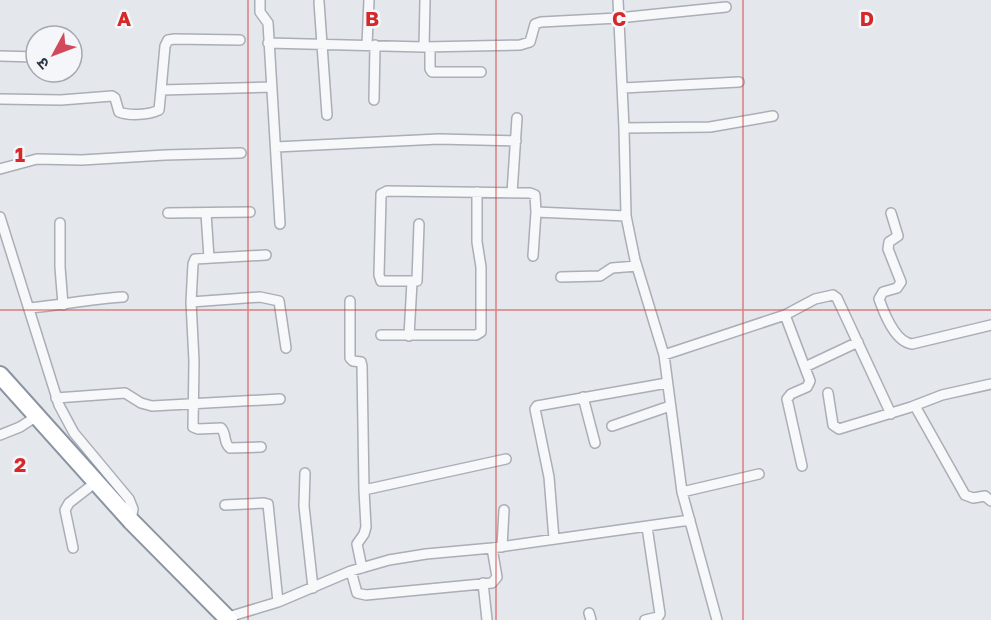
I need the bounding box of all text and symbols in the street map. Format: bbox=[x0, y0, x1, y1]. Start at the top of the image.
text: A bbox=[117, 6, 131, 30]
text: B bbox=[365, 6, 379, 30]
text: C bbox=[612, 6, 626, 30]
text: D bbox=[860, 6, 874, 30]
north arrow bbox=[24, 24, 84, 84]
text: उ bbox=[32, 53, 53, 74]
text: 1 bbox=[15, 142, 25, 166]
text: 2 bbox=[14, 452, 26, 476]

